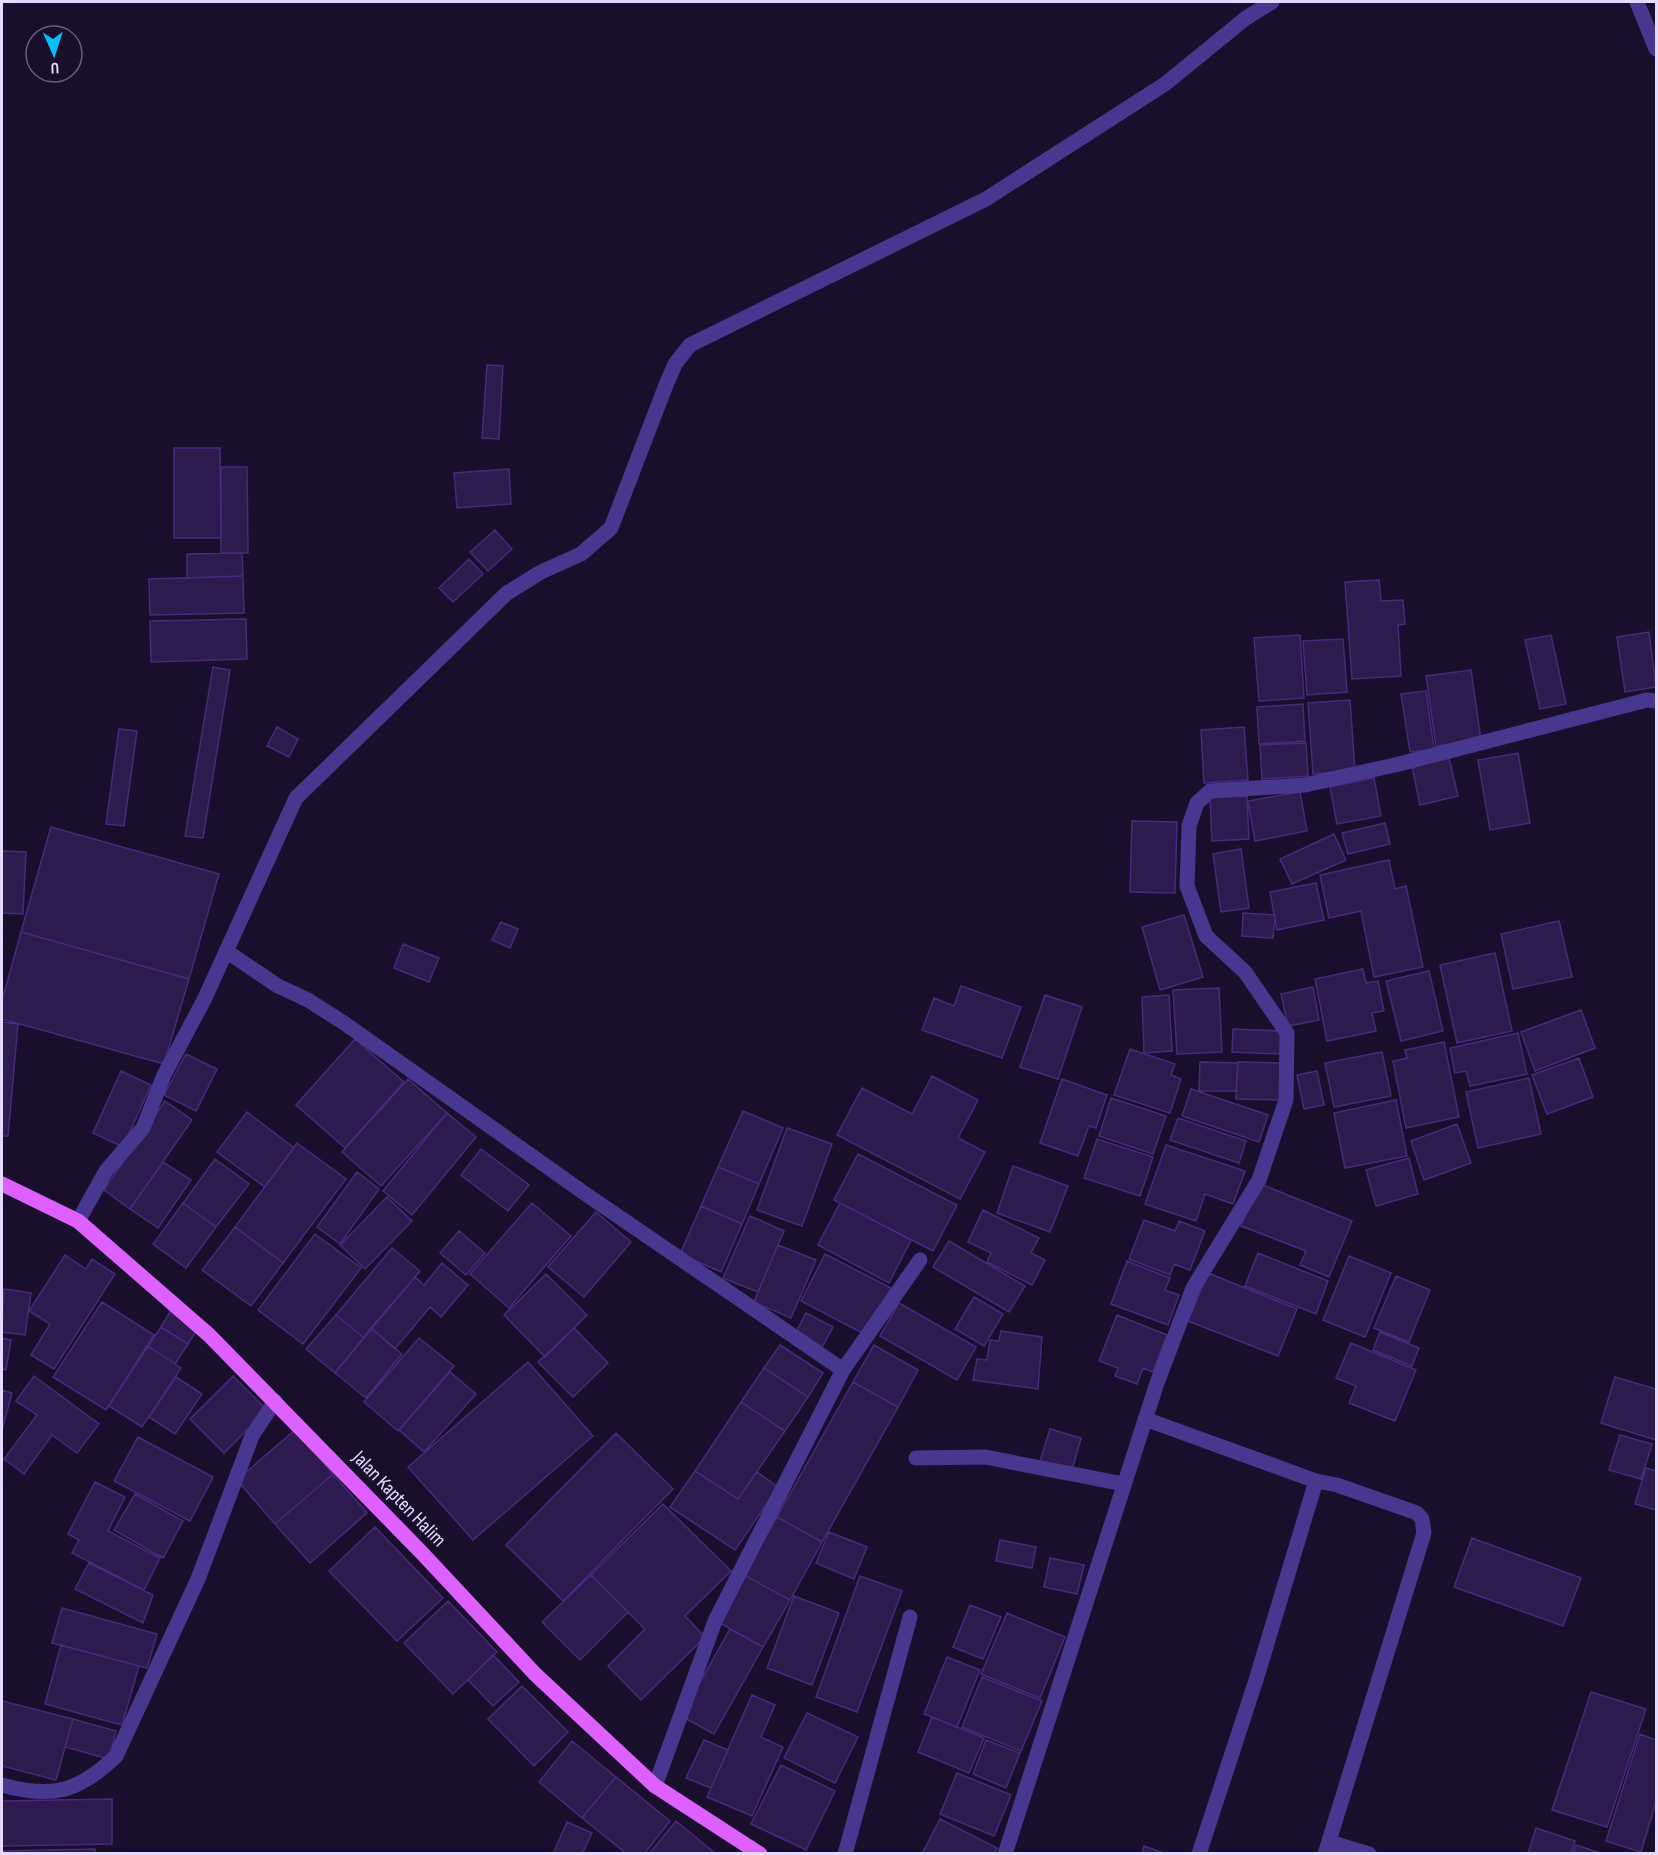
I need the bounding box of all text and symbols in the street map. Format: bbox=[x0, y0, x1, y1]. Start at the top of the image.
north arrow bbox=[24, 24, 84, 84]
text: U bbox=[50, 58, 59, 77]
street label: Jalan Kapten Halim bbox=[347, 1445, 451, 1552]

